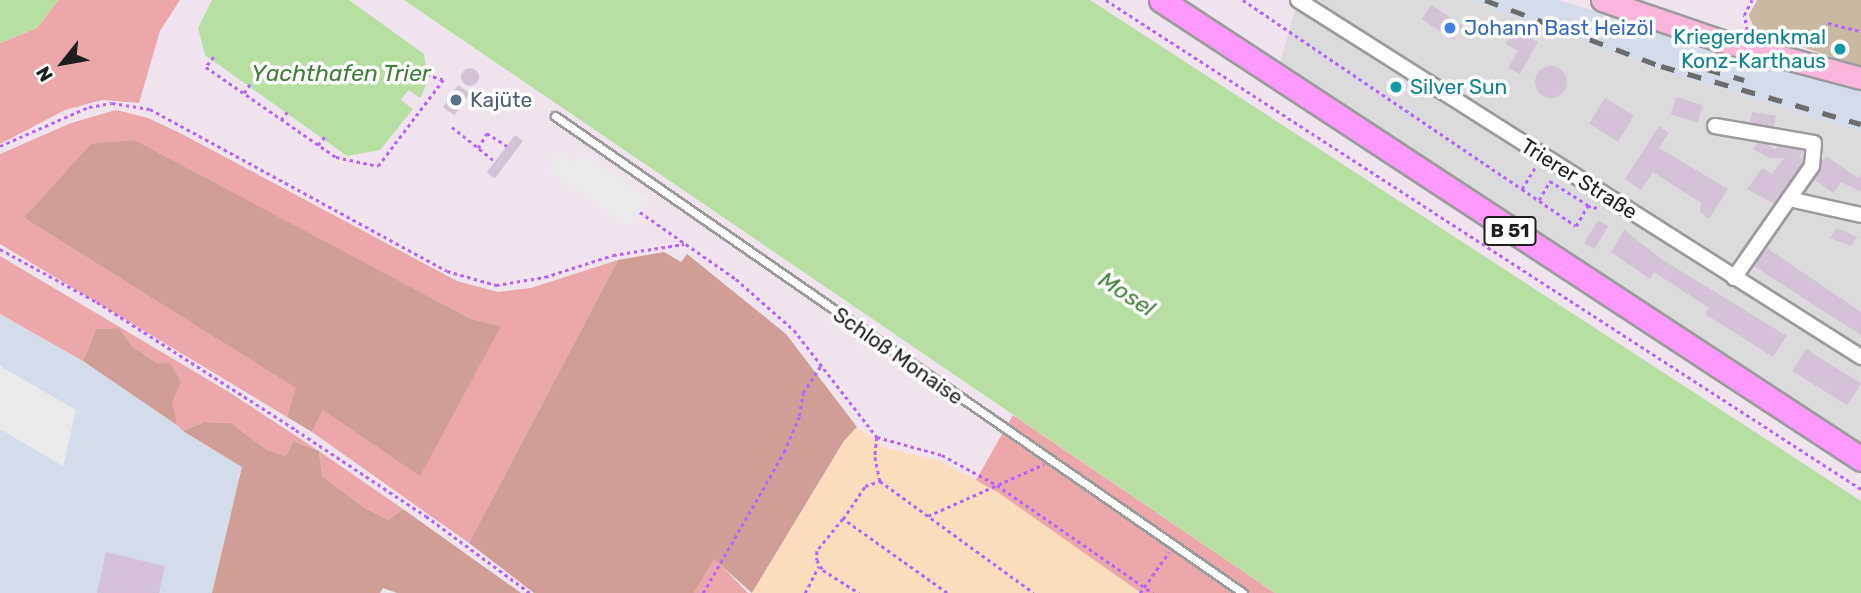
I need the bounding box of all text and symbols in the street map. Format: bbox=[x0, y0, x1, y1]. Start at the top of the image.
place label: Johann Bast Heizöl bbox=[1464, 15, 1654, 41]
marker: Johann Bast Heizöl bbox=[1442, 20, 1458, 36]
place label: Kriegerdenkmal Konz-Karthaus bbox=[1673, 24, 1826, 74]
north arrow bbox=[28, 28, 98, 98]
marker: Kriegerdenkmal Konz-Karthaus bbox=[1832, 41, 1848, 57]
water label: Yachthafen Trier bbox=[251, 59, 431, 87]
text: N bbox=[31, 62, 58, 86]
place label: Silver Sun bbox=[1410, 74, 1508, 100]
marker: Silver Sun bbox=[1388, 79, 1404, 95]
place label: Kajüte bbox=[470, 87, 532, 113]
marker: Kajüte bbox=[448, 92, 464, 108]
street label: Trierer Straße bbox=[1516, 133, 1642, 225]
road number: B 51 bbox=[1482, 216, 1538, 246]
water label: Mosel bbox=[1094, 266, 1160, 322]
street label: Schloß Monaise bbox=[828, 302, 968, 410]

